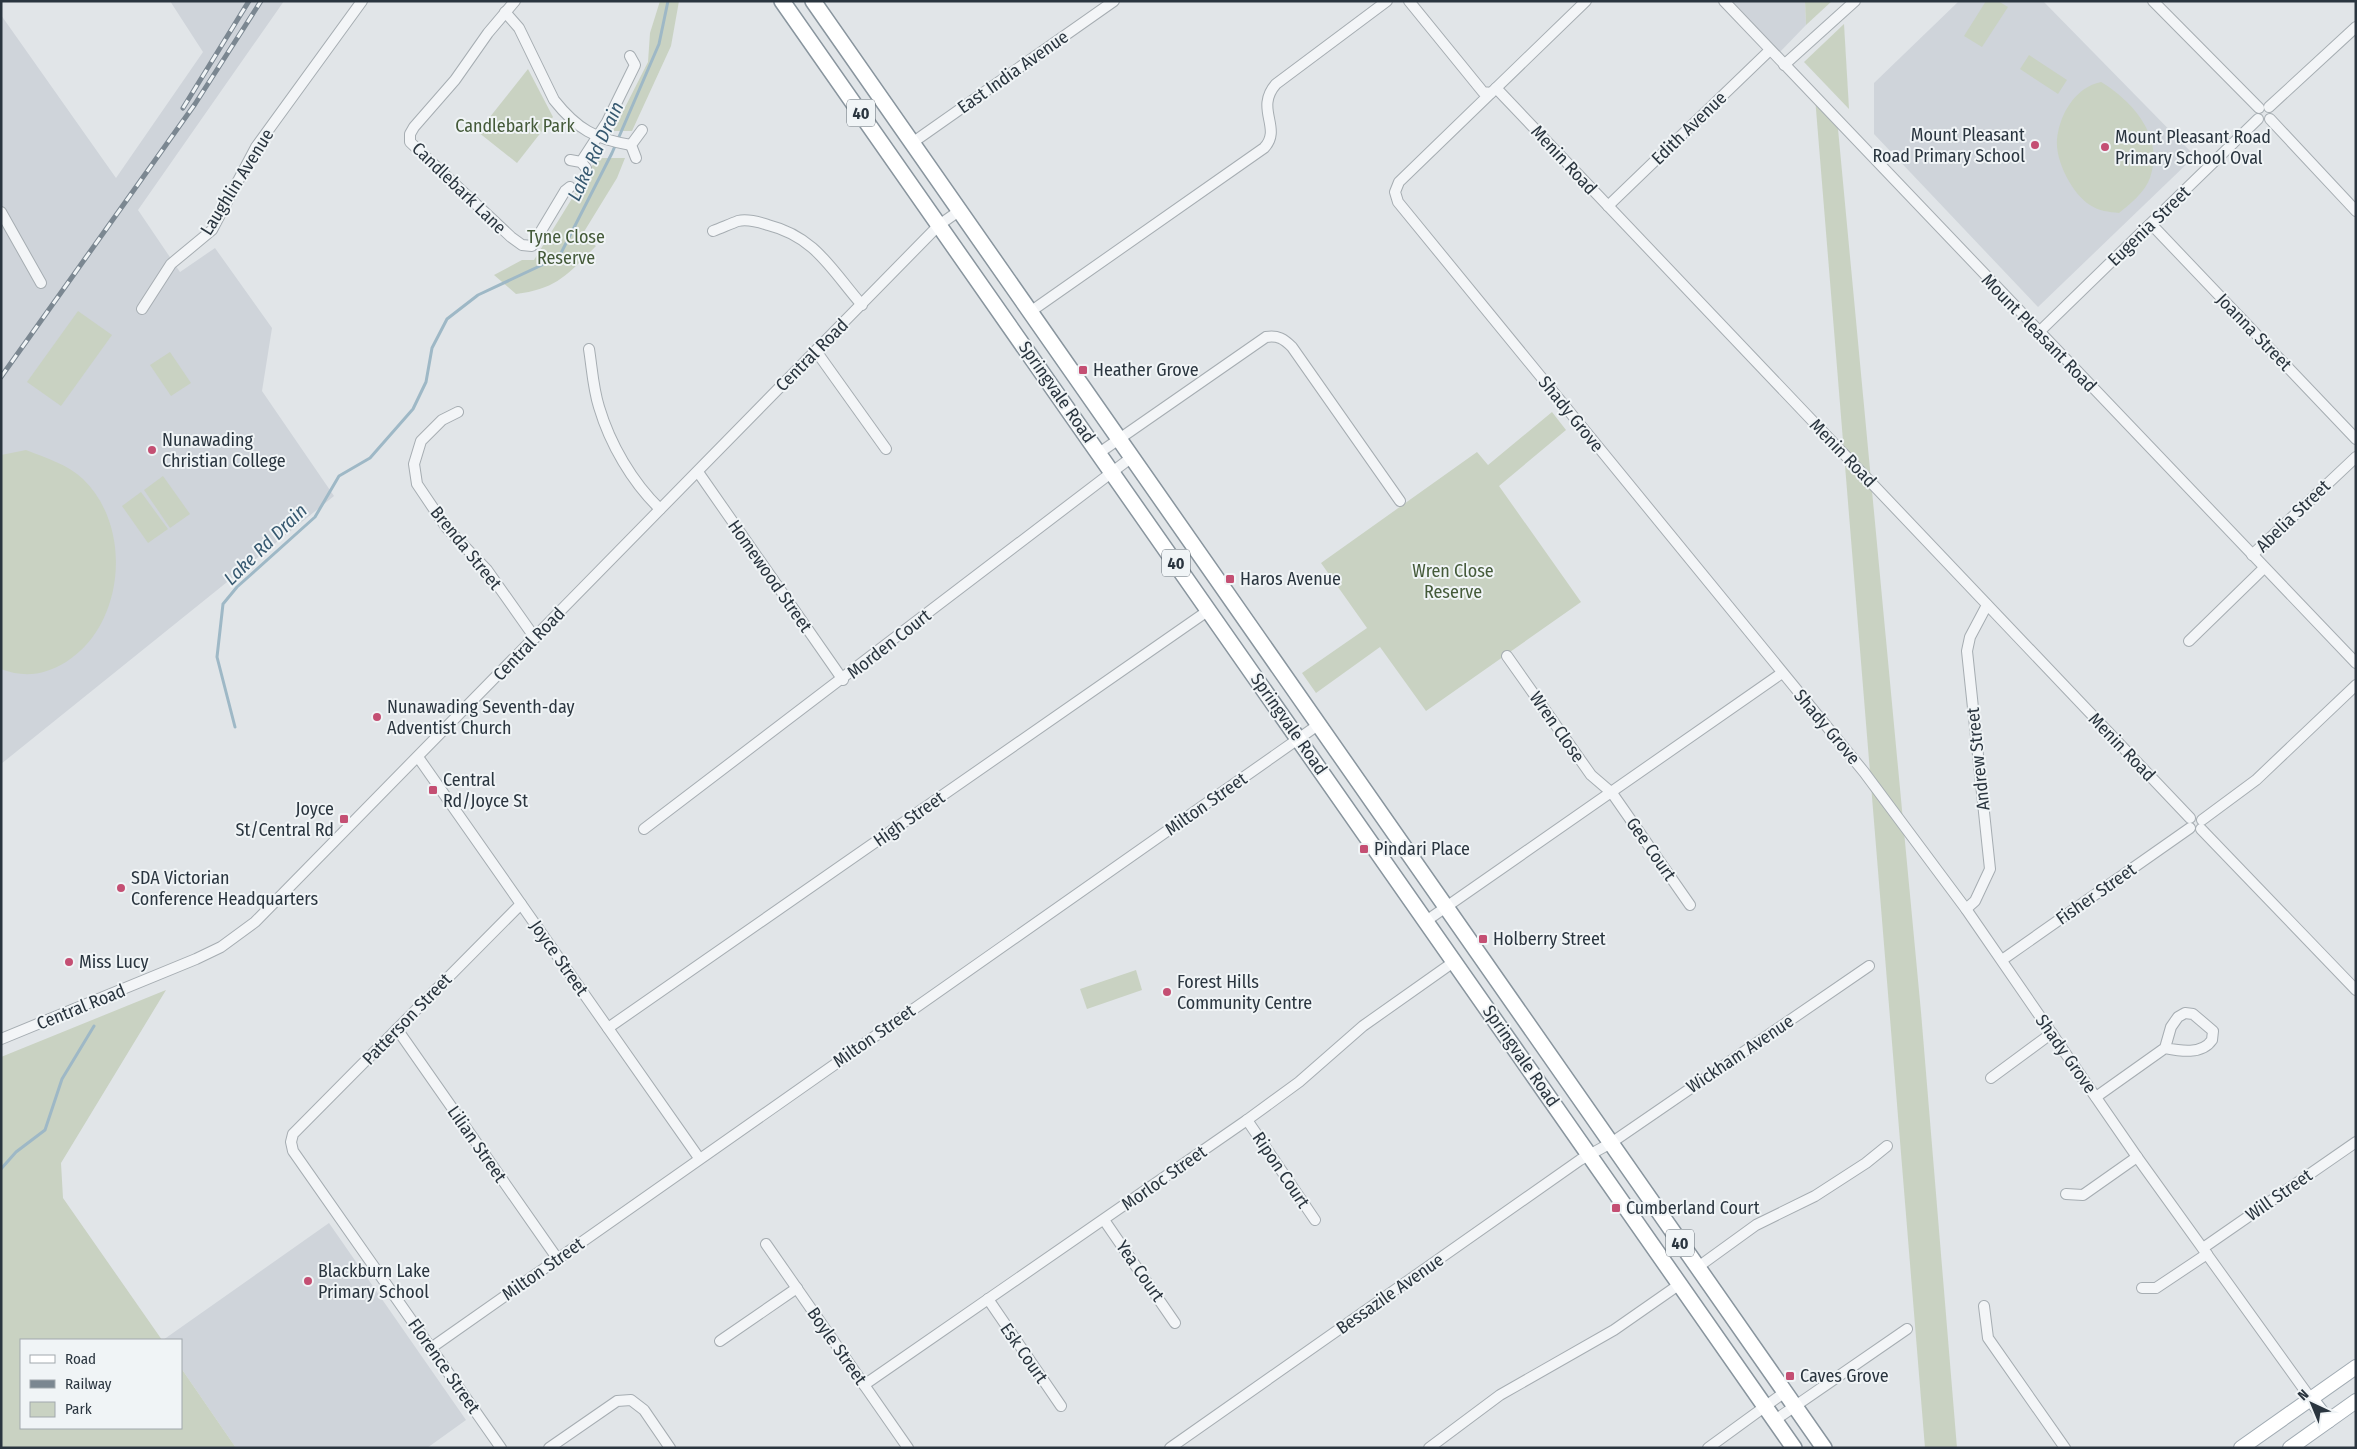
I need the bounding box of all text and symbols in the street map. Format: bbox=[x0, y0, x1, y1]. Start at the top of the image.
street label: East India Avenue bbox=[953, 26, 1073, 118]
street label: Edith Avenue bbox=[1647, 87, 1731, 169]
water label: Lake Rd Drain bbox=[562, 98, 628, 204]
road number: 40 bbox=[847, 100, 875, 126]
park label: Candlebark Park bbox=[455, 115, 575, 137]
street label: Menin Road bbox=[1526, 121, 1602, 199]
place label: Mount Pleasant Road Primary School bbox=[1873, 124, 2025, 167]
street label: Laughlin Avenue bbox=[196, 125, 278, 239]
place label: Mount Pleasant Road Primary School Oval bbox=[2115, 126, 2271, 169]
street label: Candlebark Lane bbox=[407, 137, 511, 239]
marker: Mount Pleasant Road Primary School bbox=[2029, 139, 2041, 151]
marker: Mount Pleasant Road Primary School Oval bbox=[2099, 141, 2111, 153]
street label: Eugenia Street bbox=[2103, 181, 2195, 271]
park label: Tyne Close Reserve bbox=[527, 226, 605, 269]
street label: Mount Pleasant Road bbox=[1977, 269, 2101, 397]
street label: Joanna Street bbox=[2212, 289, 2296, 375]
street label: Central Road bbox=[771, 314, 853, 396]
street label: Springvale Road bbox=[1014, 337, 1100, 447]
place label: Heather Grove bbox=[1093, 359, 1199, 381]
marker: Heather Grove bbox=[1077, 364, 1089, 376]
street label: Shady Grove bbox=[1534, 372, 1608, 457]
street label: Menin Road bbox=[1805, 414, 1881, 492]
place label: Nunawading Christian College bbox=[162, 429, 286, 472]
marker: Nunawading Christian College bbox=[146, 444, 158, 456]
street label: Abelia Street bbox=[2251, 475, 2335, 557]
water label: Lake Rd Drain bbox=[219, 499, 312, 590]
street label: Brenda Street bbox=[426, 502, 506, 594]
street label: Homewood Street bbox=[723, 516, 817, 636]
road number: 40 bbox=[1162, 550, 1190, 576]
park label: Wren Close Reserve bbox=[1412, 560, 1494, 603]
place label: Haros Avenue bbox=[1240, 568, 1341, 590]
marker: Haros Avenue bbox=[1224, 573, 1236, 585]
street label: Central Road bbox=[489, 603, 569, 685]
street label: Morden Court bbox=[843, 604, 935, 683]
street label: Springvale Road bbox=[1246, 669, 1332, 779]
street label: Shady Grove bbox=[1789, 685, 1865, 769]
street label: Wren Close bbox=[1525, 687, 1589, 767]
place label: Nunawading Seventh-day Adventist Church bbox=[387, 696, 575, 739]
street label: Andrew Street bbox=[1962, 706, 1994, 812]
street label: Menin Road bbox=[2084, 708, 2160, 786]
marker: Nunawading Seventh-day Adventist Church bbox=[371, 711, 383, 723]
street label: Milton Street bbox=[1161, 768, 1251, 840]
place label: Central Rd/Joyce St bbox=[443, 769, 528, 812]
marker: Central Rd/Joyce St bbox=[427, 784, 439, 796]
street label: High Street bbox=[869, 786, 949, 851]
place label: Joyce St/Central Rd bbox=[236, 798, 334, 841]
marker: Joyce St/Central Rd bbox=[338, 813, 350, 825]
street label: Gee Court bbox=[1621, 813, 1681, 885]
place label: Pindari Place bbox=[1374, 838, 1470, 860]
marker: Pindari Place bbox=[1358, 843, 1370, 855]
street label: Fisher Street bbox=[2052, 858, 2140, 930]
place label: SDA Victorian Conference Headquarters bbox=[131, 867, 318, 910]
marker: SDA Victorian Conference Headquarters bbox=[115, 882, 127, 894]
street label: Joyce Street bbox=[525, 916, 593, 1000]
place label: Holberry Street bbox=[1493, 928, 1606, 950]
marker: Holberry Street bbox=[1477, 933, 1489, 945]
place label: Miss Lucy bbox=[79, 951, 149, 973]
marker: Miss Lucy bbox=[63, 956, 75, 968]
street label: Patterson Street bbox=[358, 969, 456, 1069]
place label: Forest Hills Community Centre bbox=[1177, 971, 1312, 1014]
street label: Central Road bbox=[33, 979, 129, 1035]
marker: Forest Hills Community Centre bbox=[1161, 986, 1173, 998]
street label: Milton Street bbox=[829, 1000, 919, 1072]
street label: Springvale Road bbox=[1478, 1001, 1564, 1111]
street label: Wickham Avenue bbox=[1682, 1010, 1798, 1098]
street label: Shady Grove bbox=[2031, 1010, 2101, 1098]
street label: Lilian Street bbox=[443, 1101, 511, 1187]
street label: Ripon Court bbox=[1248, 1128, 1314, 1212]
street label: Morloc Street bbox=[1117, 1141, 1211, 1215]
street label: Will Street bbox=[2242, 1164, 2317, 1226]
place label: Cumberland Court bbox=[1626, 1197, 1760, 1219]
marker: Cumberland Court bbox=[1610, 1202, 1622, 1214]
road number: 40 bbox=[1666, 1230, 1694, 1256]
street label: Milton Street bbox=[498, 1233, 588, 1305]
street label: Yea Court bbox=[1111, 1236, 1169, 1306]
street label: Bessazile Avenue bbox=[1332, 1249, 1448, 1339]
place label: Blackburn Lake Primary School bbox=[318, 1260, 430, 1303]
marker: Blackburn Lake Primary School bbox=[302, 1275, 314, 1287]
street label: Boyle Street bbox=[802, 1303, 872, 1389]
street label: Florence Street bbox=[403, 1314, 485, 1418]
street label: Esk Court bbox=[995, 1319, 1053, 1387]
legend bbox=[20, 1339, 182, 1429]
text: Road bbox=[65, 1350, 96, 1368]
place label: Caves Grove bbox=[1800, 1365, 1889, 1387]
marker: Caves Grove bbox=[1784, 1370, 1796, 1382]
text: Railway bbox=[65, 1375, 112, 1393]
north arrow bbox=[2287, 1379, 2337, 1429]
text: N bbox=[2294, 1386, 2312, 1404]
text: Park bbox=[65, 1400, 92, 1418]

